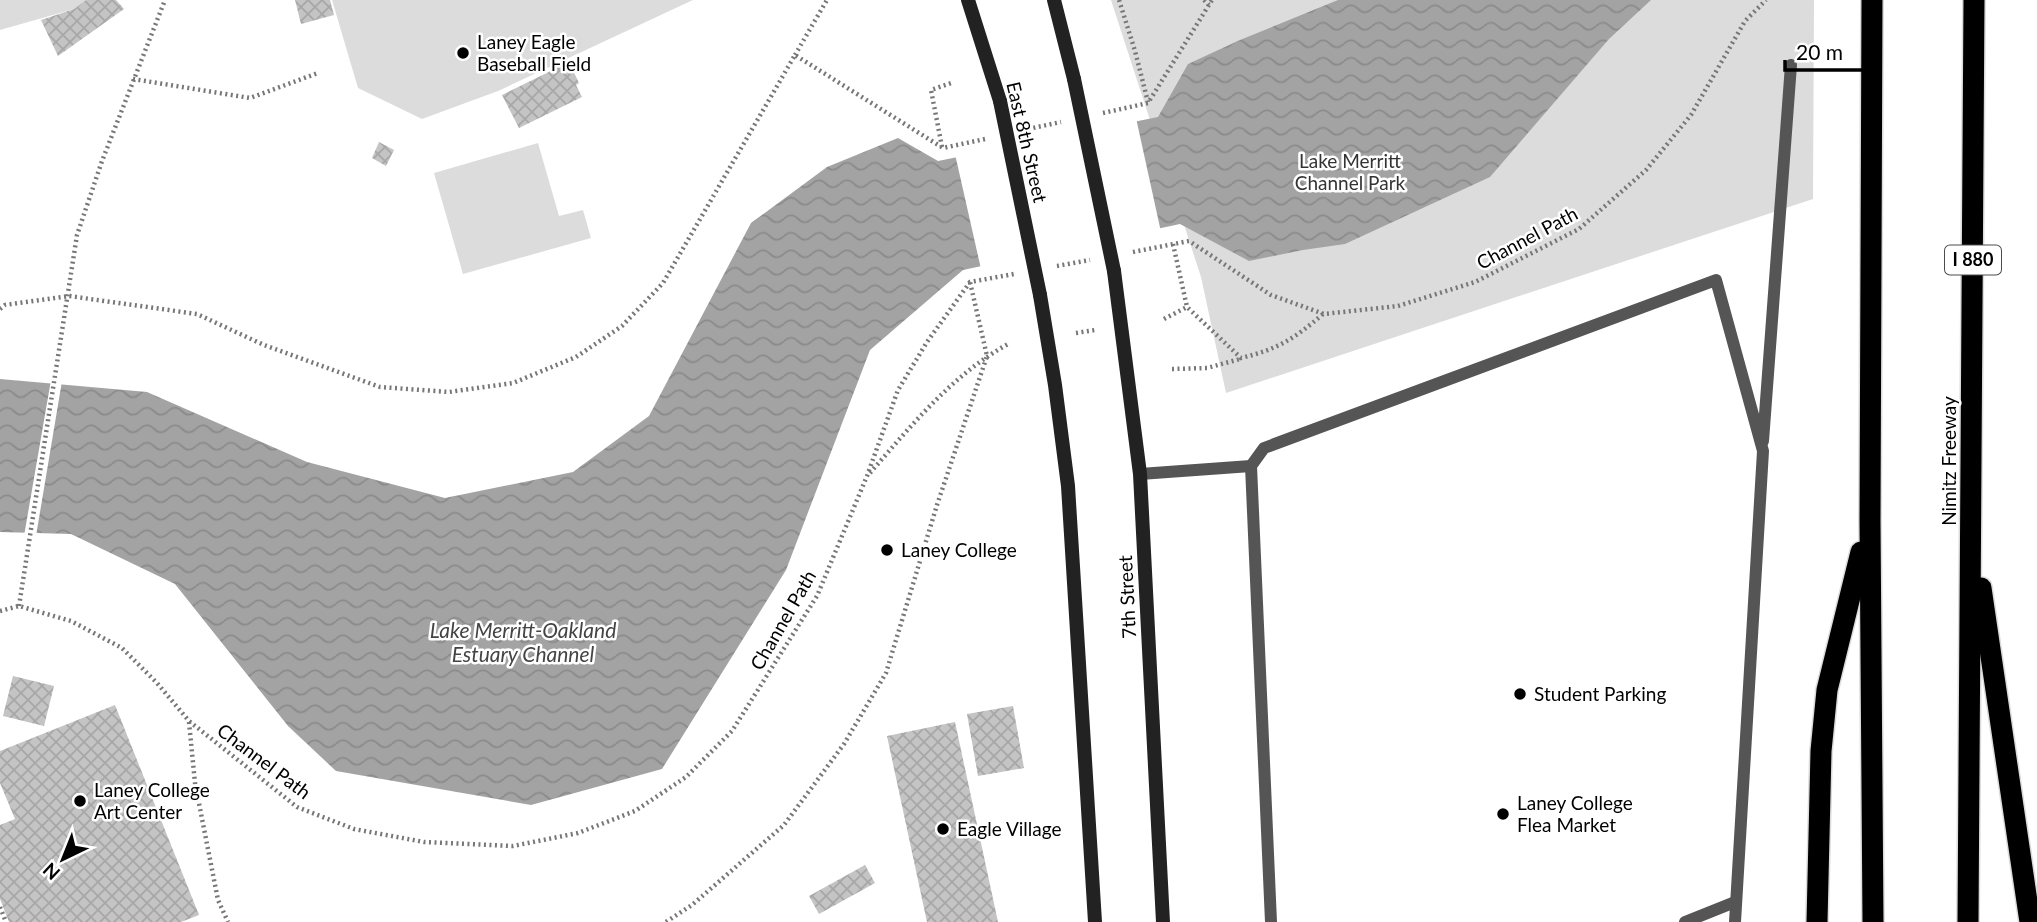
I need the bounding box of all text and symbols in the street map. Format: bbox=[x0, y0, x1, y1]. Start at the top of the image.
scale bar bbox=[1785, 28, 1880, 72]
place label: Laney Eagle Baseball Field bbox=[477, 30, 591, 75]
text: 20 m bbox=[1796, 39, 1843, 64]
marker: Laney Eagle Baseball Field bbox=[455, 45, 471, 61]
street label: East 8th Street bbox=[1002, 79, 1053, 205]
park label: Lake Merritt Channel Park bbox=[1295, 149, 1406, 194]
street label: Channel Path bbox=[1472, 201, 1581, 274]
road number: I 880 bbox=[1945, 246, 2001, 274]
street label: Nimitz Freeway bbox=[1937, 396, 1960, 526]
place label: Laney College bbox=[901, 538, 1017, 561]
marker: Laney College bbox=[879, 542, 895, 558]
street label: 7th Street bbox=[1113, 555, 1140, 639]
street label: Channel Path bbox=[745, 566, 820, 674]
water label: Lake Merritt-Oakland Estuary Channel bbox=[430, 617, 616, 666]
place label: Student Parking bbox=[1534, 682, 1666, 705]
marker: Student Parking bbox=[1512, 686, 1528, 702]
street label: Channel Path bbox=[213, 718, 316, 803]
place label: Laney College Art Center bbox=[94, 778, 210, 823]
place label: Laney College Flea Market bbox=[1517, 791, 1633, 836]
marker: Laney College Art Center bbox=[72, 793, 88, 809]
marker: Laney College Flea Market bbox=[1495, 806, 1511, 822]
place label: Eagle Village bbox=[957, 817, 1061, 840]
marker: Eagle Village bbox=[935, 821, 951, 837]
north arrow bbox=[28, 824, 98, 894]
text: N bbox=[38, 858, 64, 885]

